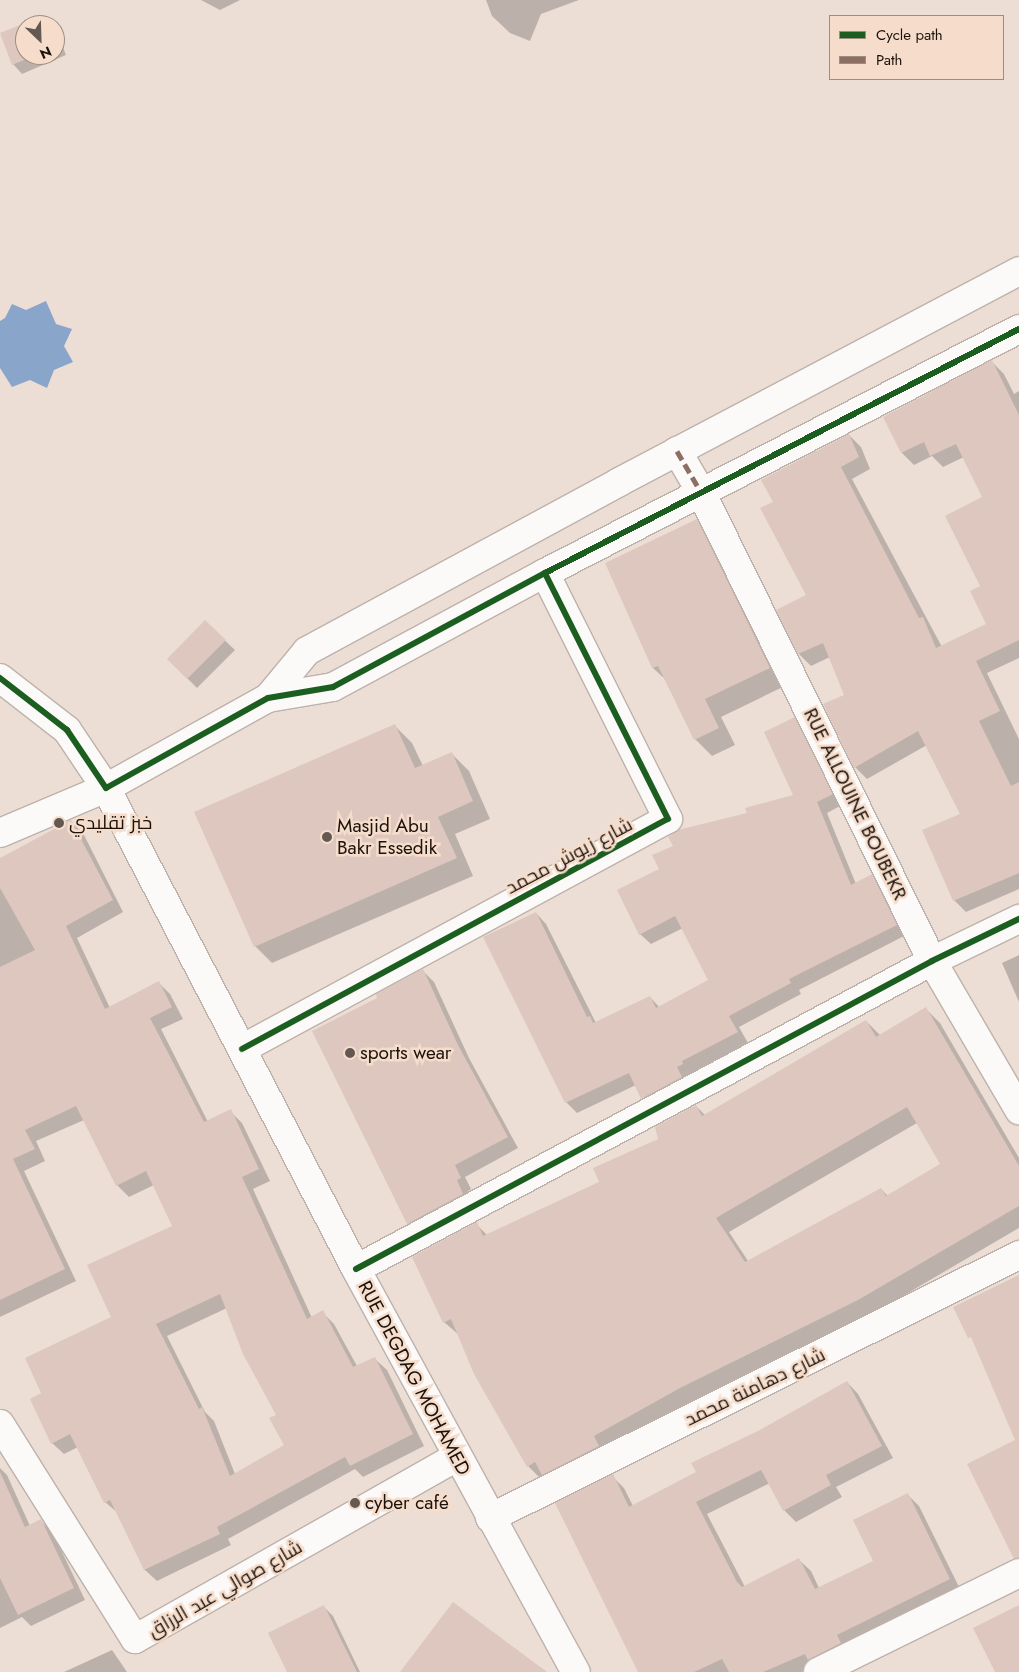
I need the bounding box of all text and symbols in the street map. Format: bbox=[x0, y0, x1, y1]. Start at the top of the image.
north arrow bbox=[15, 15, 65, 65]
legend bbox=[829, 15, 1004, 80]
text: Cycle path bbox=[876, 24, 943, 46]
text: N bbox=[37, 41, 55, 64]
text: Path bbox=[876, 49, 902, 71]
street label: RUE ALLOUINE BOUBEKR bbox=[799, 705, 911, 903]
place label: خبز تقليدي bbox=[69, 812, 152, 834]
street label: شارع زيوش محمد bbox=[502, 813, 636, 899]
place label: Masjid Abu Bakr Essedik bbox=[337, 815, 437, 859]
marker: خبز تقليدي bbox=[53, 817, 65, 829]
marker: Masjid Abu Bakr Essedik bbox=[321, 831, 333, 843]
place label: sports wear bbox=[360, 1042, 451, 1064]
marker: sports wear bbox=[344, 1047, 356, 1059]
street label: RUE DEGDAG MOHAMED bbox=[353, 1277, 475, 1479]
street label: شارع دهامنة محمد bbox=[681, 1343, 829, 1431]
place label: cyber café bbox=[365, 1492, 449, 1514]
marker: cyber café bbox=[349, 1497, 361, 1509]
street label: شارع صوالي عبد الرزاق bbox=[144, 1536, 306, 1642]

